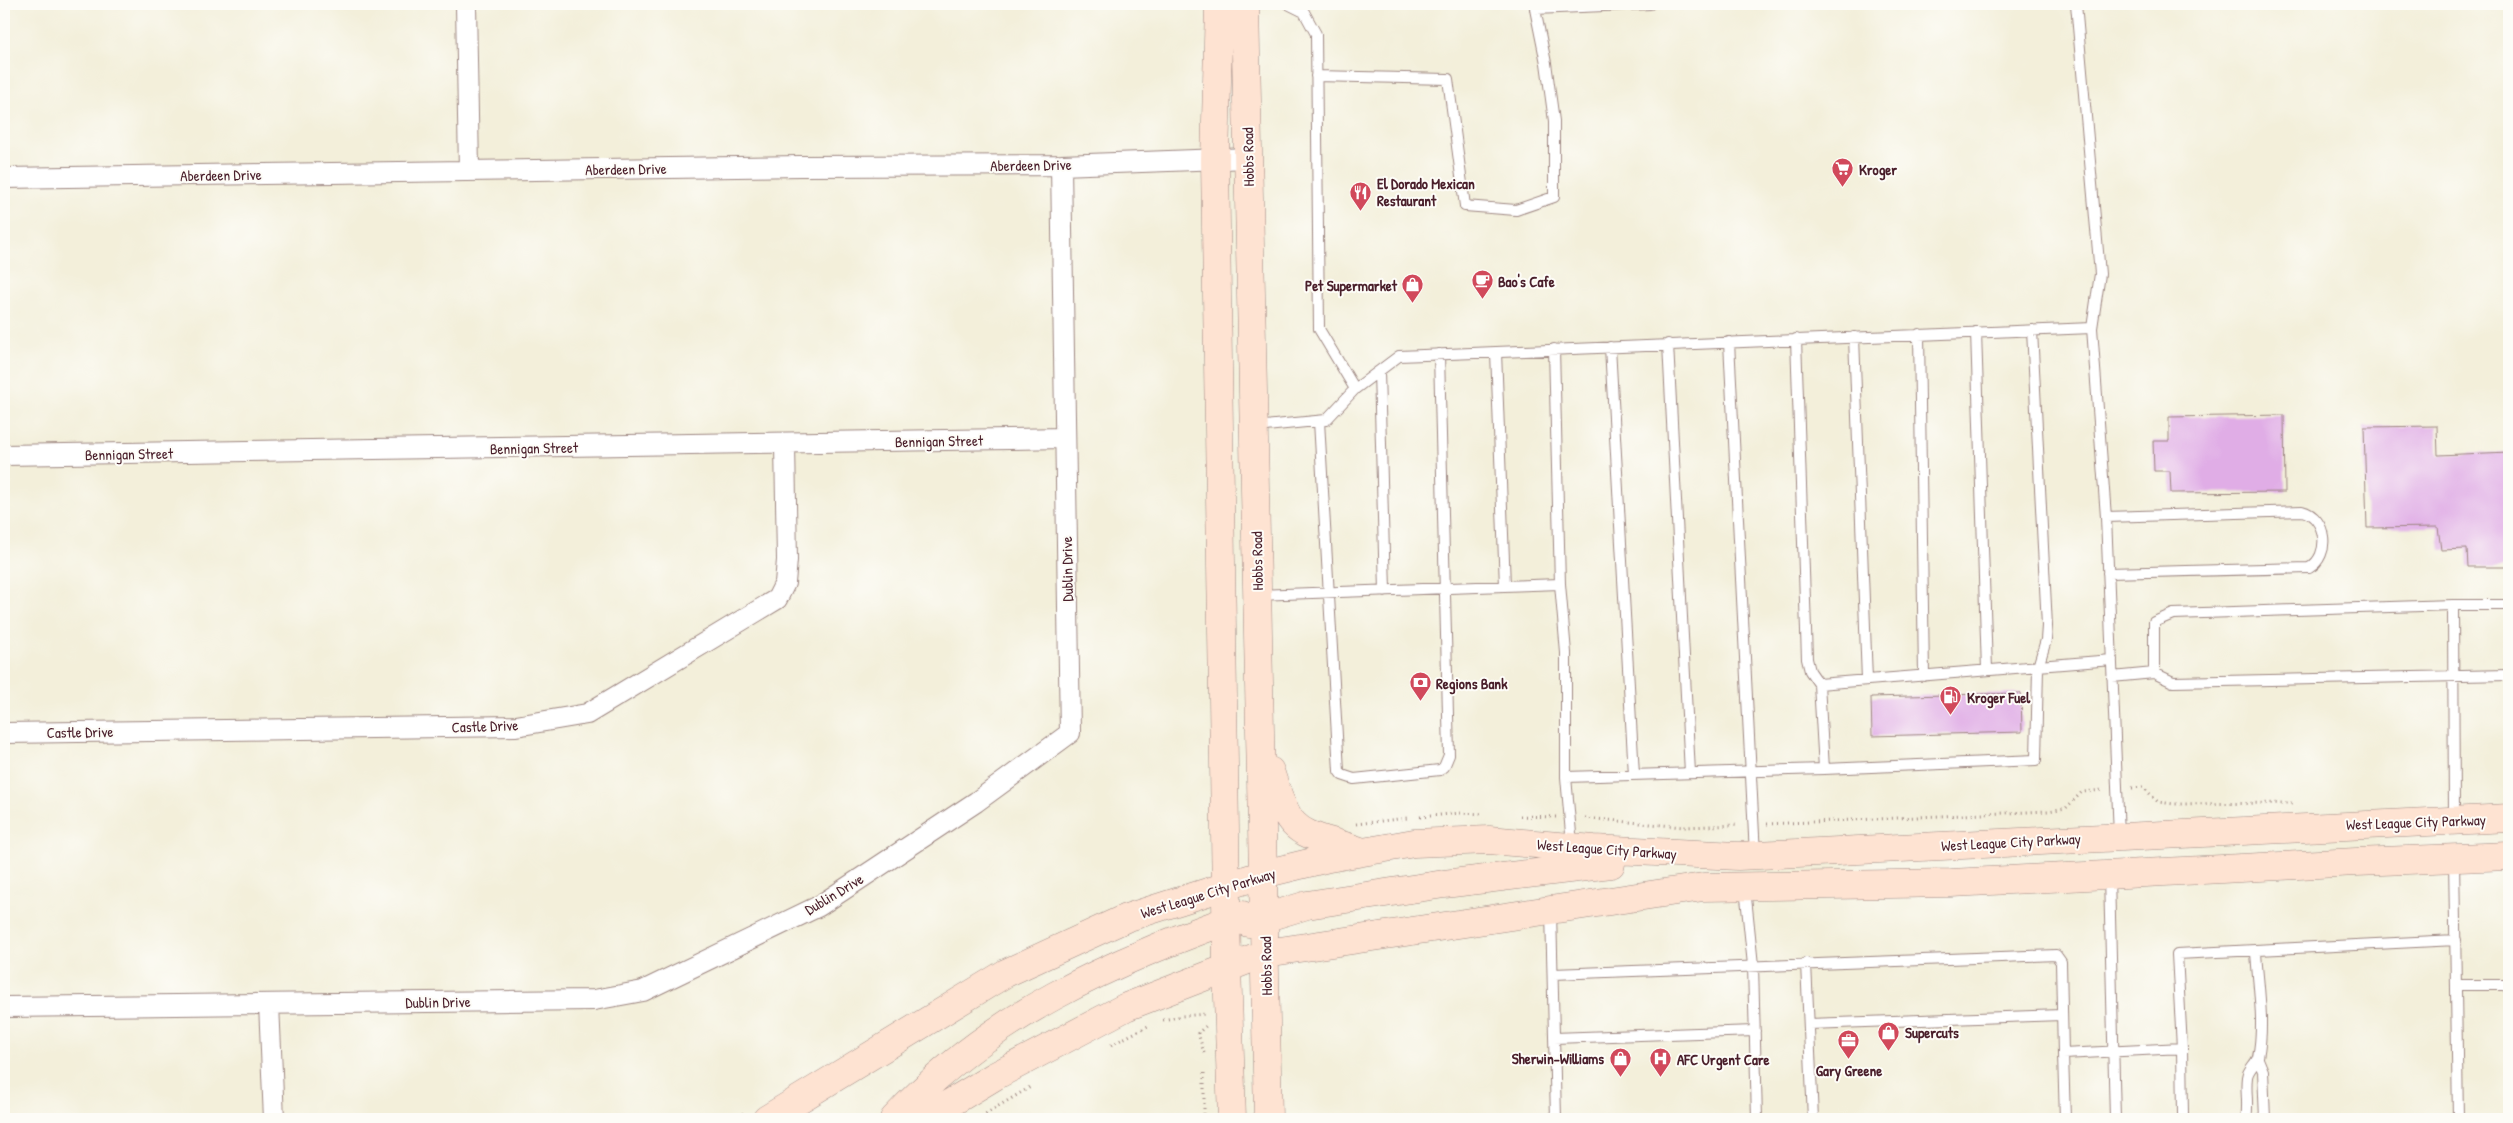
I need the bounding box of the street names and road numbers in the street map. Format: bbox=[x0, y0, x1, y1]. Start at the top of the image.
street label: Hobbs Road bbox=[1237, 127, 1259, 187]
street label: Aberdeen Drive bbox=[990, 154, 1072, 176]
street label: Aberdeen Drive bbox=[585, 158, 667, 180]
street label: Aberdeen Drive bbox=[180, 164, 262, 186]
street label: Bennigan Street bbox=[895, 430, 984, 452]
street label: Bennigan Street bbox=[490, 437, 579, 459]
street label: Bennigan Street bbox=[85, 443, 174, 465]
street label: Hobbs Road bbox=[1246, 531, 1268, 591]
street label: Dublin Drive bbox=[1056, 536, 1078, 602]
street label: Castle Drive bbox=[451, 714, 519, 738]
street label: Castle Drive bbox=[46, 721, 114, 743]
street label: West League City Parkway bbox=[2346, 809, 2486, 835]
street label: West League City Parkway bbox=[1941, 828, 2081, 856]
street label: West League City Parkway bbox=[1536, 834, 1678, 864]
street label: West League City Parkway bbox=[1138, 863, 1278, 923]
street label: Dublin Drive bbox=[801, 868, 867, 920]
street label: Hobbs Road bbox=[1255, 936, 1277, 996]
street label: Dublin Drive bbox=[405, 991, 471, 1013]

